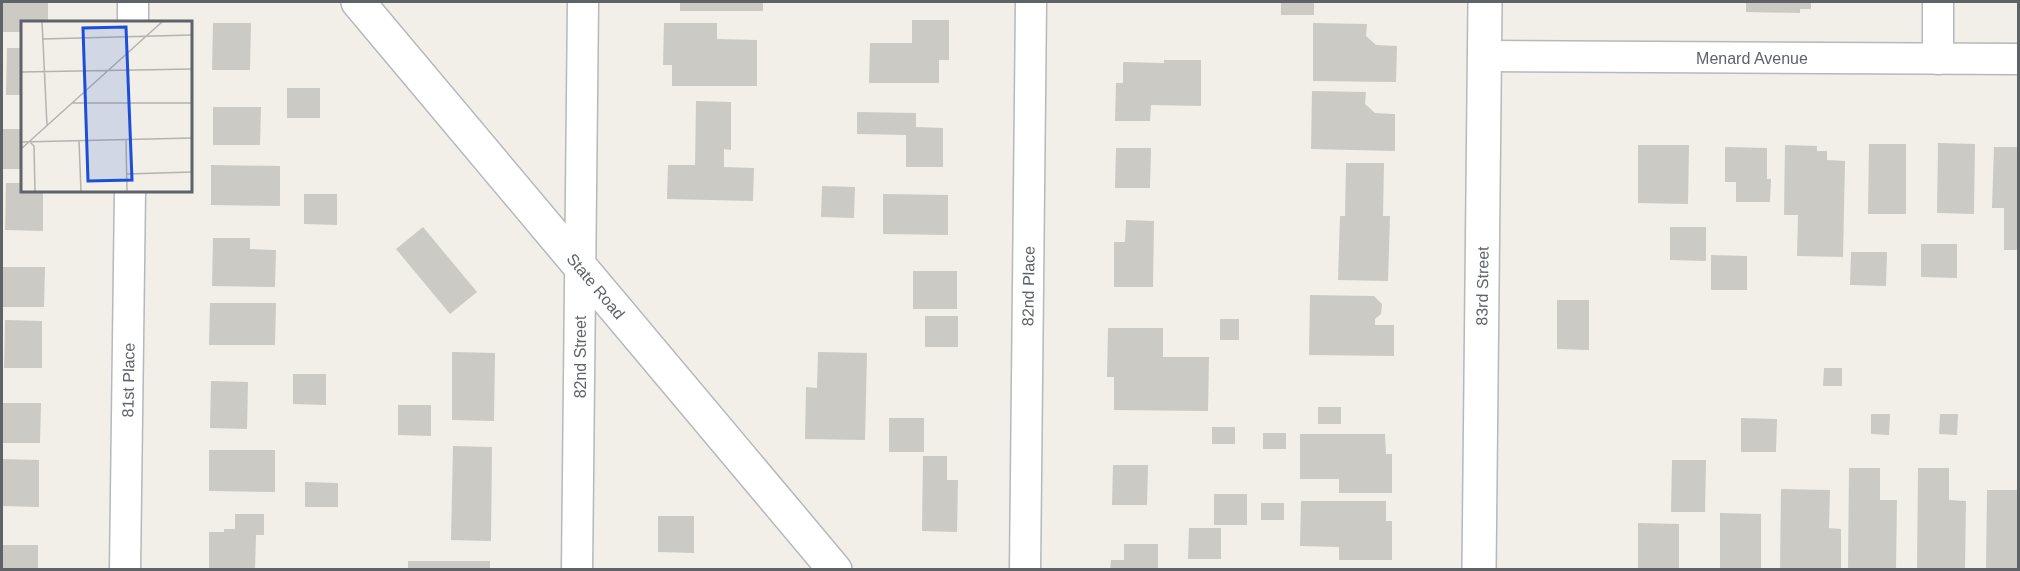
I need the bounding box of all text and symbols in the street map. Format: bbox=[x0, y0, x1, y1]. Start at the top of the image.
inset map bbox=[21, 21, 192, 192]
street label: Menard Avenue bbox=[1696, 50, 1808, 67]
street label: 82nd Place bbox=[1019, 246, 1038, 326]
street label: 83rd Street bbox=[1473, 246, 1492, 326]
street label: State Road bbox=[563, 250, 628, 322]
street label: 82nd Street bbox=[572, 315, 589, 398]
street label: 81st Place bbox=[119, 342, 138, 418]

